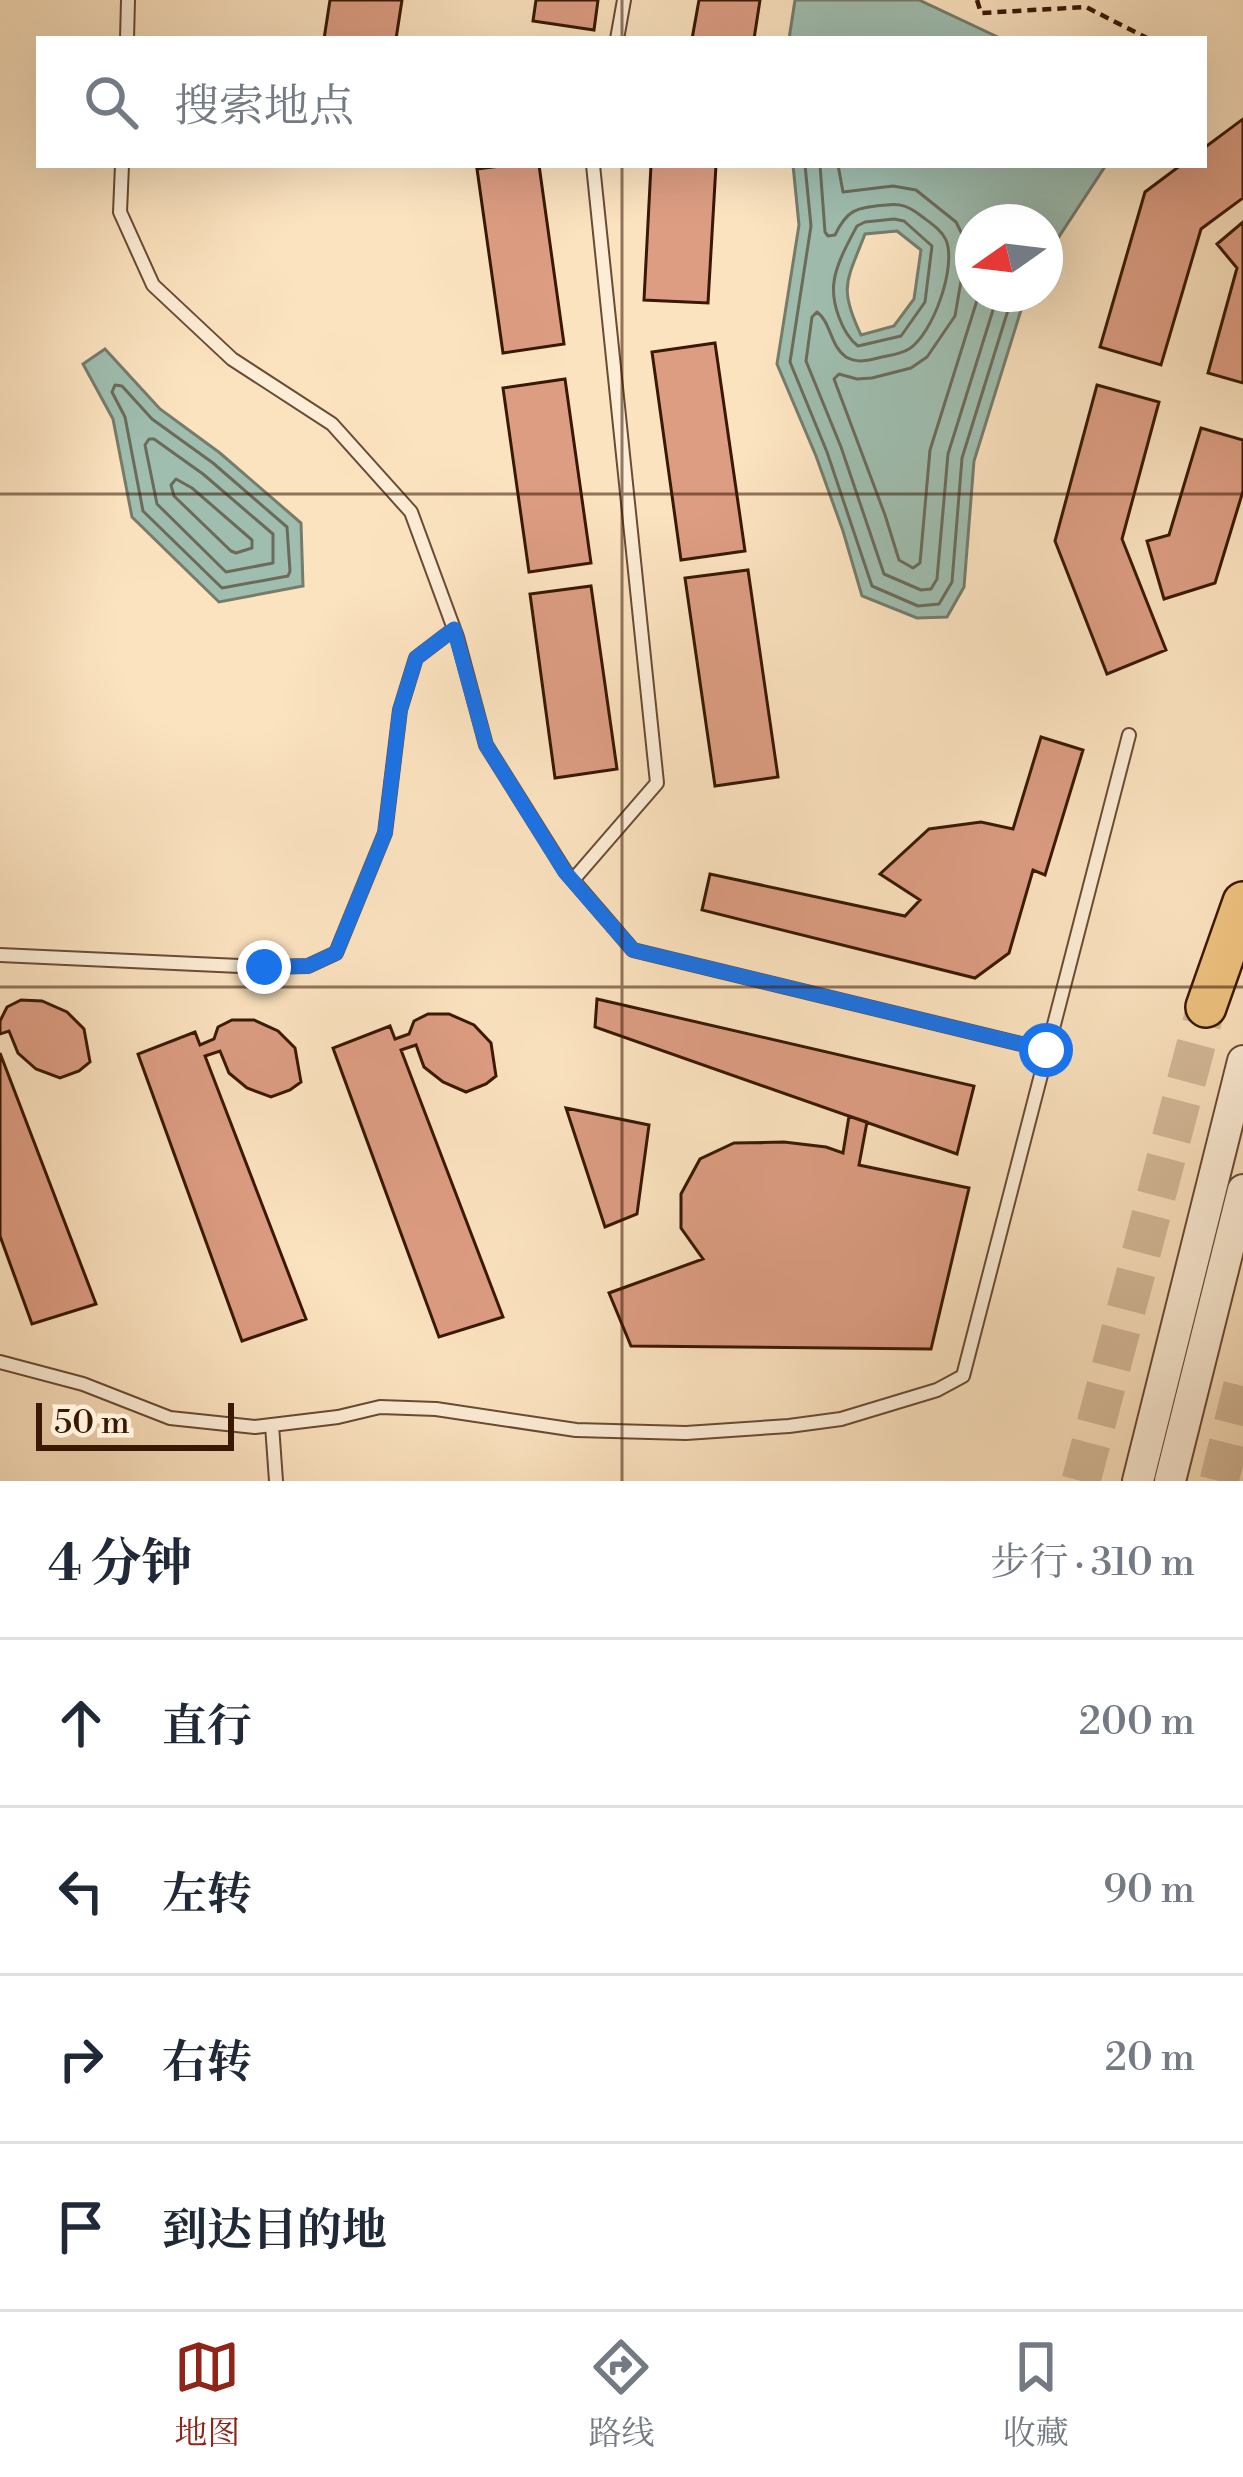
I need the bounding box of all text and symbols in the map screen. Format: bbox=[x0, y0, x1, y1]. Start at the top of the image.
search box bbox=[36, 36, 1207, 168]
icon: search bbox=[78, 69, 144, 135]
text: 搜索地点 bbox=[174, 79, 354, 136]
north arrow bbox=[955, 204, 1063, 312]
route end bbox=[237, 940, 291, 994]
route start bbox=[1019, 1023, 1073, 1077]
scale bar bbox=[36, 1397, 234, 1450]
text: 50 m bbox=[54, 1403, 130, 1444]
text: 4 分钟 bbox=[48, 1533, 192, 1597]
text: 步行 · 310 m bbox=[990, 1539, 1195, 1588]
icon: ahead bbox=[48, 1690, 114, 1756]
text: 200 m bbox=[1079, 1698, 1195, 1747]
text: 直行 bbox=[162, 1699, 252, 1756]
icon: left bbox=[48, 1858, 114, 1924]
text: 90 m bbox=[1103, 1866, 1195, 1915]
text: 左转 bbox=[162, 1867, 252, 1924]
icon: right bbox=[48, 2026, 114, 2092]
text: 20 m bbox=[1105, 2034, 1195, 2083]
text: 右转 bbox=[162, 2035, 252, 2092]
icon: arrive bbox=[48, 2194, 114, 2260]
text: 到达目的地 bbox=[162, 2203, 387, 2260]
tab: 地图 bbox=[174, 2334, 240, 2455]
tab: 路线 bbox=[588, 2334, 654, 2455]
tab: 收藏 bbox=[1003, 2334, 1069, 2455]

